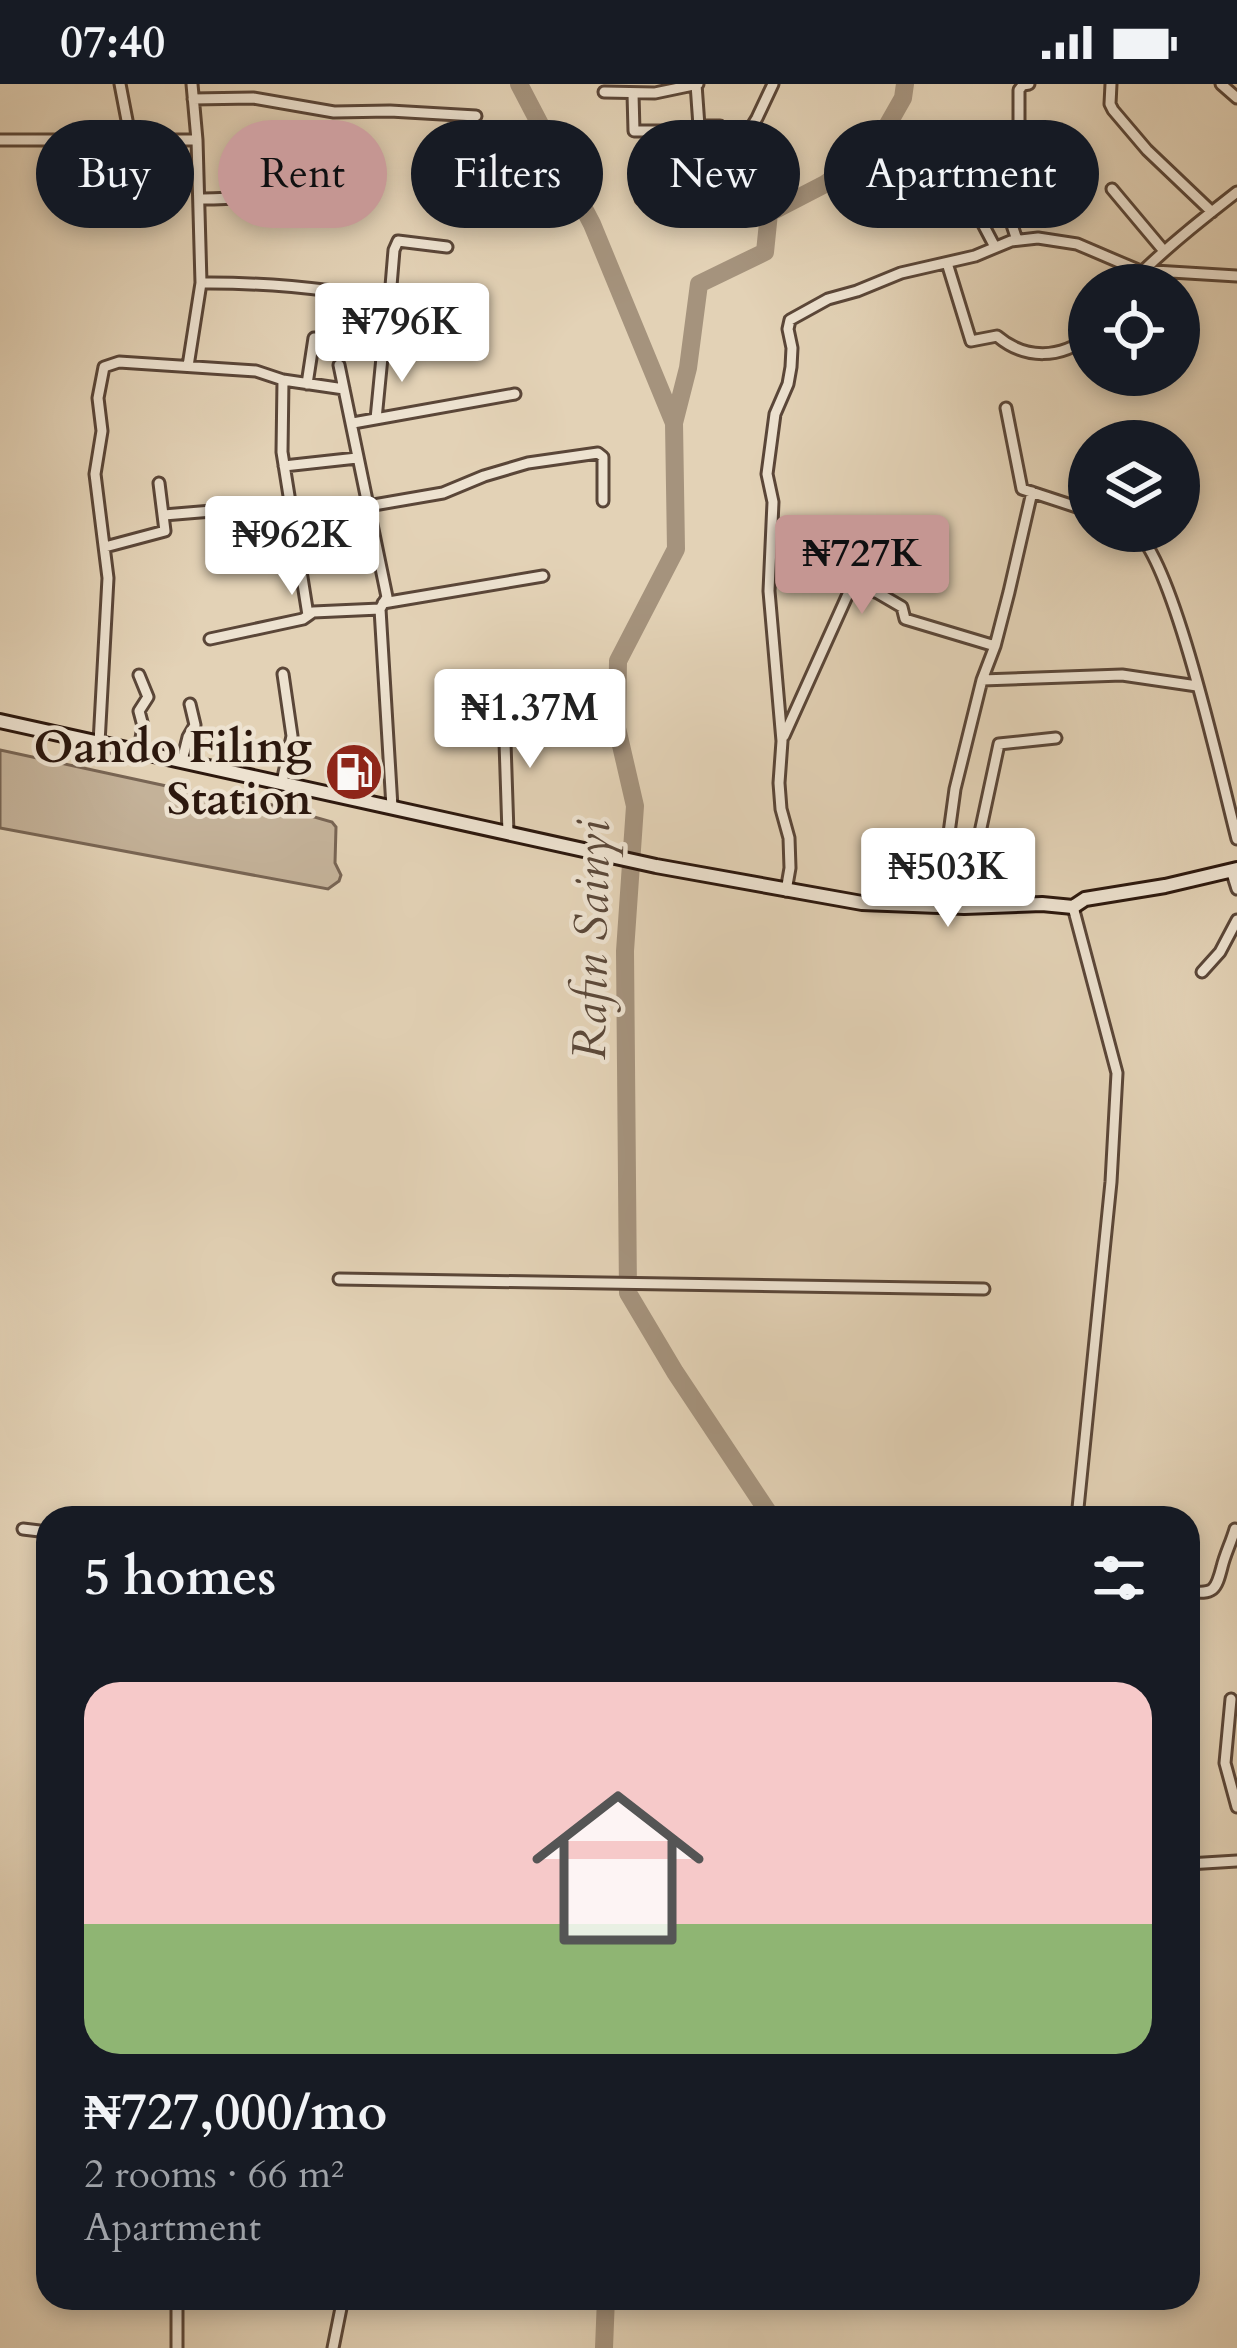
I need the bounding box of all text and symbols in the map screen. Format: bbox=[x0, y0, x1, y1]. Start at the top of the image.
text: 07:40 bbox=[60, 12, 165, 73]
chip: Buy bbox=[36, 120, 194, 228]
chip: Rent bbox=[218, 120, 387, 228]
chip: Filters bbox=[411, 120, 603, 228]
chip: New bbox=[627, 120, 800, 228]
chip: Apartment bbox=[824, 120, 1099, 228]
map controls bbox=[1068, 264, 1200, 552]
button: locate bbox=[1068, 264, 1200, 396]
pin: ₦796K bbox=[318, 283, 486, 385]
text: ₦796K bbox=[342, 295, 462, 348]
button: layers bbox=[1068, 420, 1200, 552]
pin: ₦962K bbox=[208, 496, 376, 598]
text: ₦962K bbox=[232, 508, 352, 561]
pin: ₦727K bbox=[778, 515, 946, 617]
text: ₦727K bbox=[802, 527, 922, 580]
pin: ₦1.37M bbox=[432, 669, 628, 771]
text: ₦1.37M bbox=[461, 681, 599, 734]
place label: Oando Filing Station bbox=[33, 717, 312, 830]
fuel station icon: Oando Filing Station bbox=[323, 741, 385, 803]
water label: Rafin Sainyi bbox=[557, 819, 626, 1060]
pin: ₦503K bbox=[864, 828, 1032, 930]
text: ₦503K bbox=[888, 840, 1008, 893]
text: 5 homes bbox=[84, 1543, 276, 1613]
icon: filters bbox=[1086, 1545, 1152, 1611]
icon: home bbox=[510, 1760, 726, 1976]
text: ₦727,000/mo bbox=[84, 2078, 387, 2148]
text: 2 rooms · 66 m² bbox=[84, 2148, 344, 2201]
text: Apartment bbox=[84, 2201, 261, 2254]

